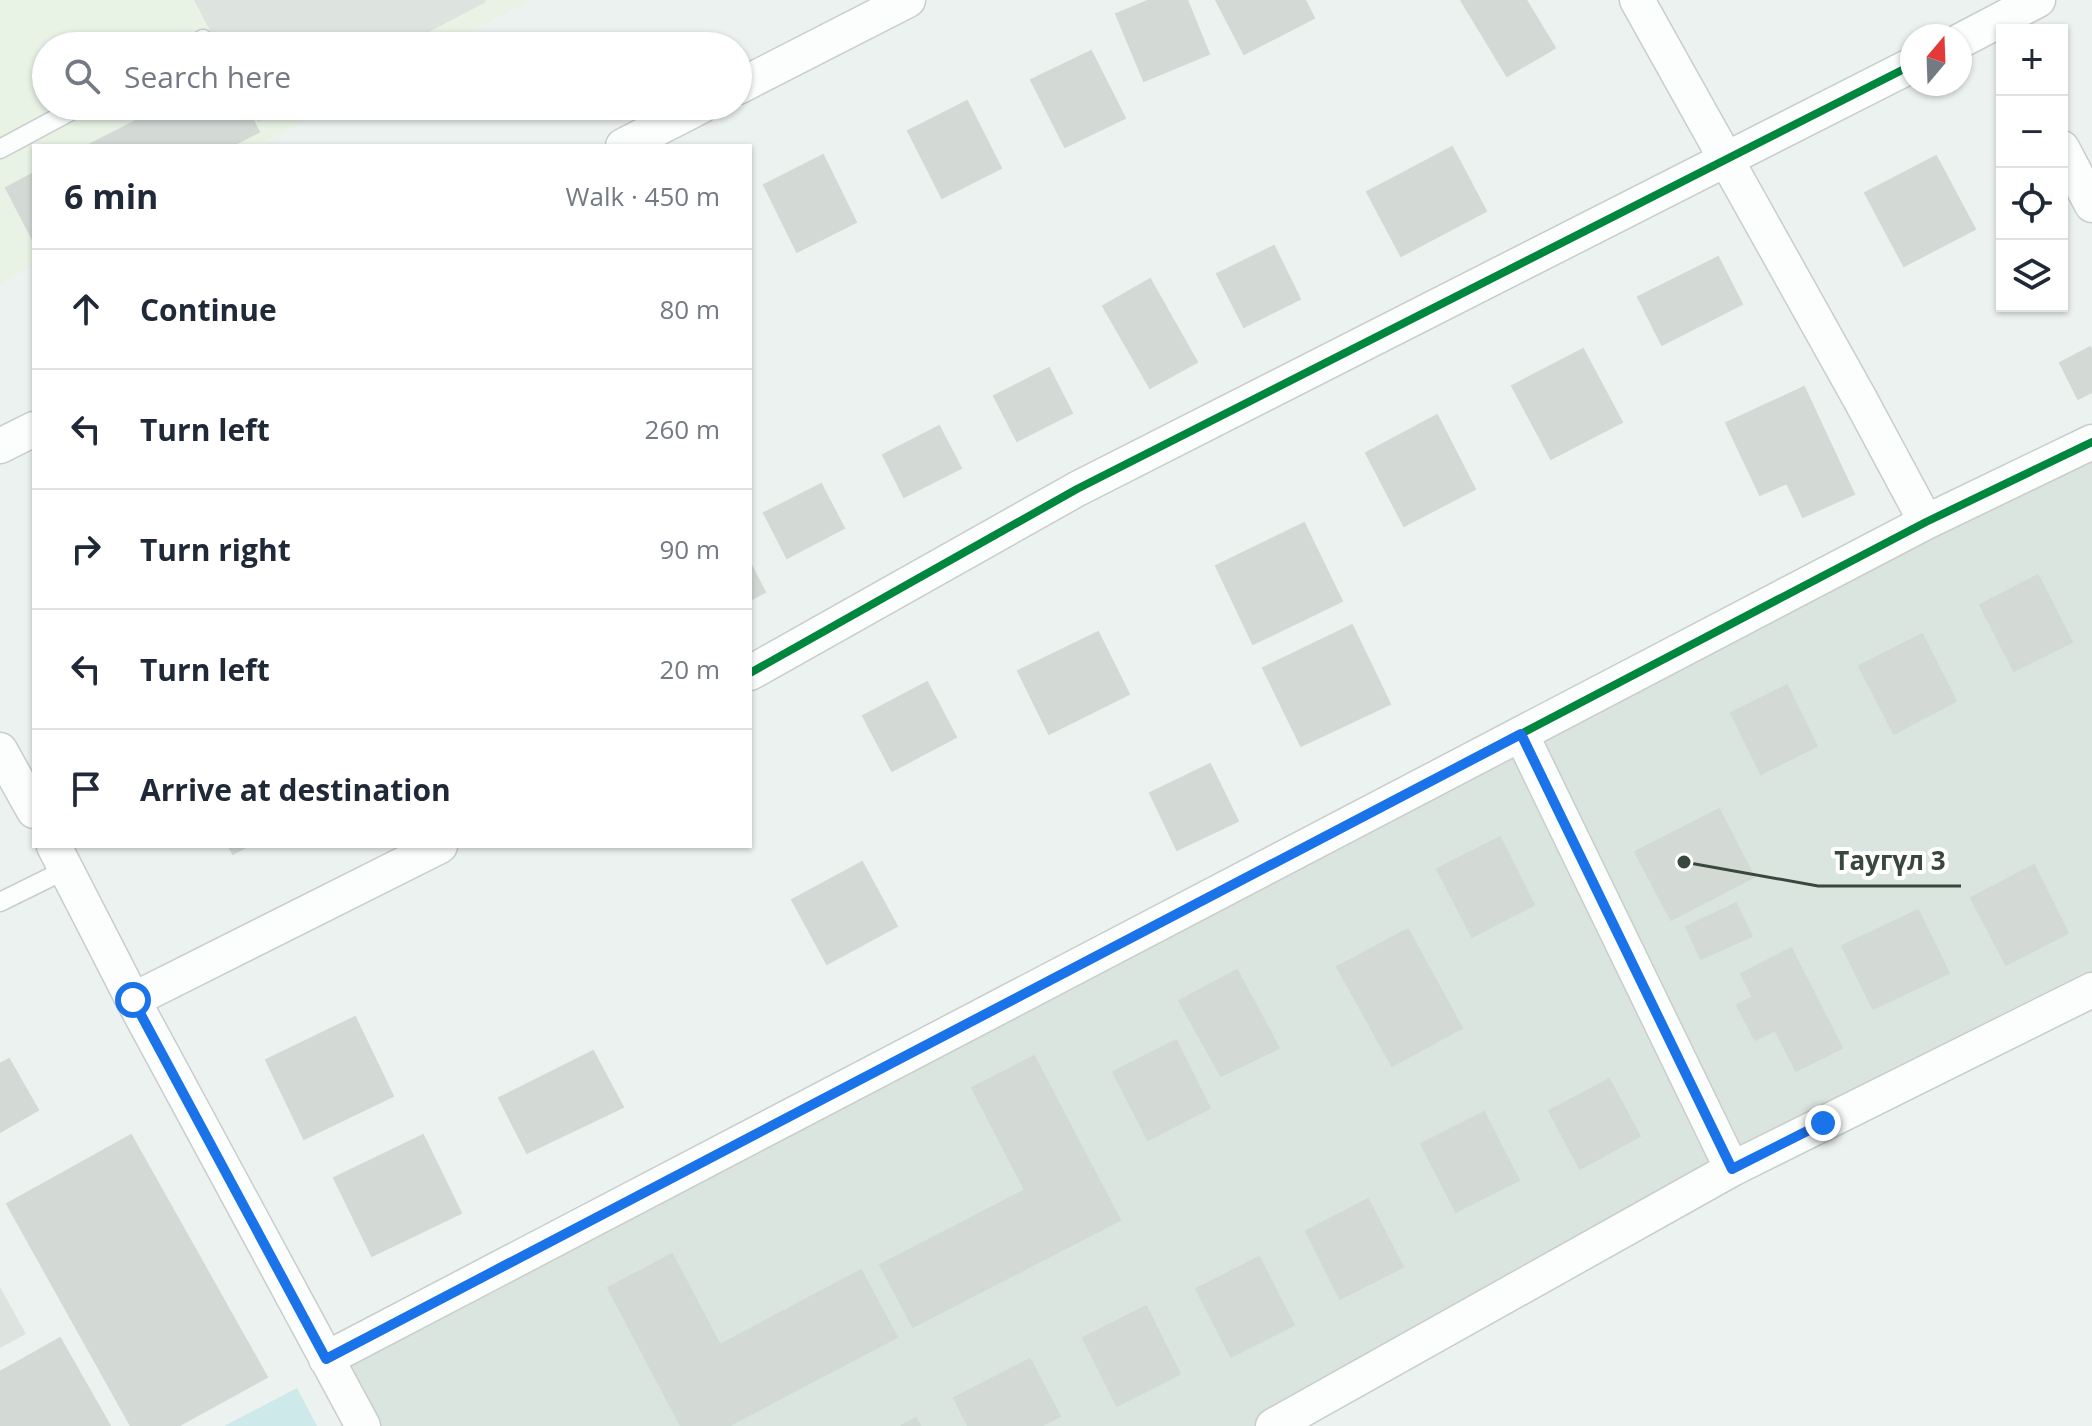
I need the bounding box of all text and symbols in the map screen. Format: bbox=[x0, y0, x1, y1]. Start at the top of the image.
north arrow bbox=[1900, 24, 1972, 96]
map controls bbox=[1996, 24, 2068, 312]
button: + bbox=[1996, 24, 2068, 96]
search box bbox=[32, 32, 752, 120]
icon: search bbox=[60, 54, 104, 98]
text: Search here bbox=[124, 56, 291, 97]
button: − bbox=[1996, 96, 2068, 168]
button: locate bbox=[1996, 168, 2068, 240]
text: 6 min bbox=[64, 173, 158, 219]
text: Walk · 450 m bbox=[566, 178, 720, 214]
button: layers bbox=[1996, 240, 2068, 312]
icon: ahead bbox=[64, 287, 108, 331]
text: Continue bbox=[140, 289, 277, 330]
text: 80 m bbox=[659, 291, 720, 327]
icon: left bbox=[64, 407, 108, 451]
text: Turn left bbox=[140, 409, 270, 450]
text: 260 m bbox=[645, 411, 720, 447]
icon: right bbox=[64, 527, 108, 571]
text: Turn right bbox=[140, 529, 291, 570]
text: 90 m bbox=[659, 531, 720, 567]
icon: left bbox=[64, 647, 108, 691]
text: Turn left bbox=[140, 649, 270, 690]
text: 20 m bbox=[659, 651, 720, 687]
icon: arrive bbox=[64, 767, 108, 811]
text: Arrive at destination bbox=[140, 769, 451, 810]
callout: Таугүл 3 bbox=[1818, 836, 1961, 886]
text: Таугүл 3 bbox=[1834, 842, 1946, 878]
route start bbox=[115, 982, 151, 1018]
route end bbox=[1805, 1105, 1841, 1141]

